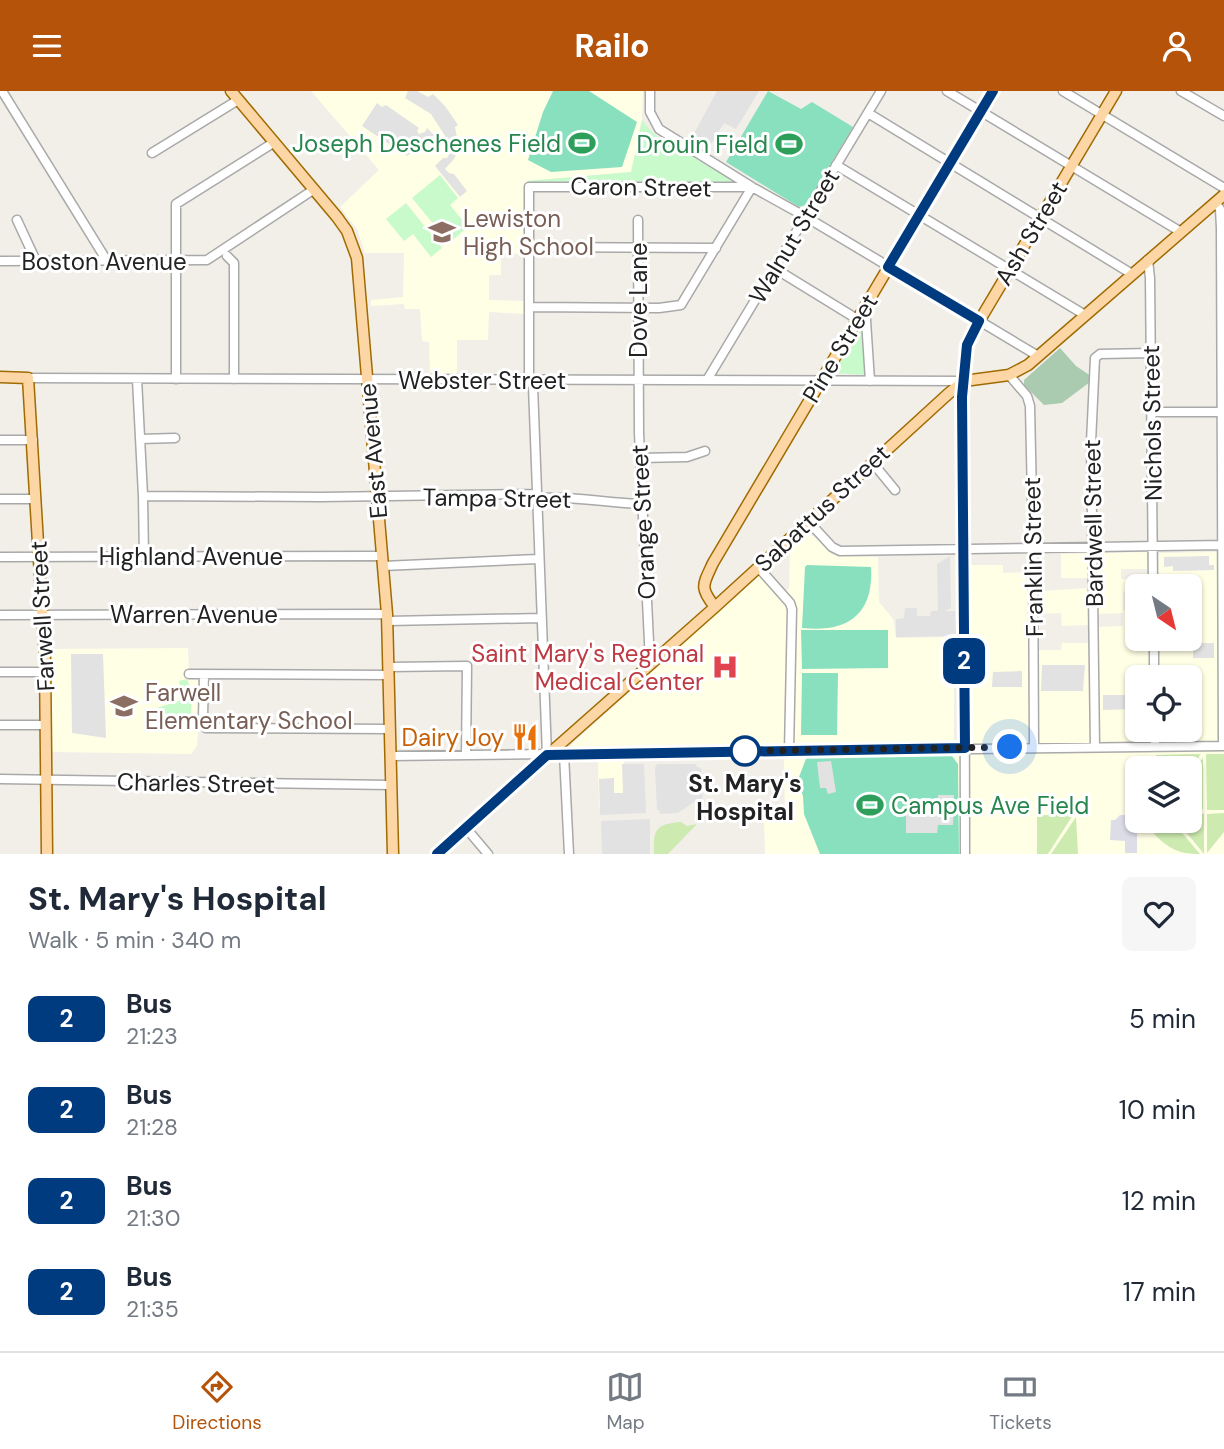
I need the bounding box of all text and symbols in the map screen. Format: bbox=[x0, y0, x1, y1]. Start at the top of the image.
text: Railo bbox=[574, 25, 650, 67]
icon: menu bbox=[28, 27, 66, 65]
icon: person bbox=[1158, 27, 1196, 65]
place label: Joseph Deschenes Field bbox=[292, 128, 561, 159]
sports icon: Joseph Deschenes Field bbox=[567, 128, 597, 158]
place label: Drouin Field bbox=[637, 129, 768, 160]
sports icon: Drouin Field bbox=[774, 129, 804, 159]
street label: Walnut Street bbox=[742, 163, 846, 309]
street label: Caron Street bbox=[570, 170, 712, 204]
street label: Ash Street bbox=[988, 175, 1074, 291]
place label: Lewiston High School bbox=[463, 203, 594, 262]
school or university icon: Lewiston High School bbox=[427, 217, 457, 247]
street label: Dove Lane bbox=[623, 242, 654, 358]
street label: Boston Avenue bbox=[21, 246, 187, 277]
street label: Pine Street bbox=[795, 288, 885, 408]
street label: Nichols Street bbox=[1135, 345, 1169, 501]
street label: Webster Street bbox=[398, 365, 566, 396]
street label: East Avenue bbox=[352, 382, 394, 520]
street label: Sabattus Street bbox=[748, 437, 896, 579]
street label: Bardwell Street bbox=[1076, 439, 1110, 607]
street label: Orange Street bbox=[623, 444, 663, 600]
street label: Franklin Street bbox=[1016, 477, 1050, 637]
street label: Tampa Street bbox=[422, 481, 572, 515]
street label: Farwell Street bbox=[23, 540, 61, 692]
street label: Highland Avenue bbox=[99, 541, 283, 572]
north arrow bbox=[1125, 574, 1202, 651]
map controls bbox=[1125, 574, 1202, 833]
street label: Warren Avenue bbox=[110, 599, 278, 630]
place label: Saint Mary's Regional Medical Center bbox=[471, 638, 704, 697]
line badge: 2 bbox=[941, 638, 987, 684]
text: 2 bbox=[957, 645, 971, 676]
hospital icon: Saint Mary's Regional Medical Center bbox=[710, 652, 740, 682]
button: locate bbox=[1125, 665, 1202, 742]
place label: Farwell Elementary School bbox=[145, 677, 353, 736]
school or university icon: Farwell Elementary School bbox=[109, 691, 139, 721]
place label: Dairy Joy bbox=[401, 722, 504, 753]
restaurant icon: Dairy Joy bbox=[510, 722, 540, 752]
your location bbox=[992, 729, 1027, 764]
marker: St. Mary's Hospital bbox=[730, 736, 760, 766]
button: layers bbox=[1125, 756, 1202, 833]
street label: Charles Street bbox=[117, 766, 275, 800]
place label: St. Mary's Hospital bbox=[688, 768, 802, 827]
sports icon: Campus Ave Field bbox=[855, 790, 885, 820]
place label: Campus Ave Field bbox=[891, 790, 1089, 821]
text: St. Mary's Hospital bbox=[28, 877, 326, 920]
button: heart bbox=[1122, 877, 1196, 951]
text: Walk · 5 min · 340 m bbox=[28, 925, 241, 955]
text: Bus bbox=[126, 987, 172, 1021]
text: 5 min bbox=[1129, 1002, 1196, 1036]
text: 2 bbox=[60, 1003, 73, 1034]
text: 21:23 bbox=[126, 1021, 178, 1051]
text: Bus bbox=[126, 1078, 172, 1112]
text: 10 min bbox=[1119, 1093, 1196, 1127]
text: 2 bbox=[60, 1094, 73, 1125]
text: 21:28 bbox=[126, 1112, 178, 1142]
text: Bus bbox=[126, 1169, 172, 1203]
text: 12 min bbox=[1122, 1184, 1196, 1218]
text: 2 bbox=[60, 1185, 73, 1216]
text: 21:30 bbox=[126, 1203, 180, 1233]
text: Bus bbox=[126, 1260, 172, 1294]
text: 17 min bbox=[1123, 1275, 1196, 1309]
text: 2 bbox=[60, 1276, 73, 1307]
text: 21:35 bbox=[126, 1294, 179, 1324]
tab: Directions bbox=[172, 1368, 262, 1435]
tab: Map bbox=[606, 1368, 645, 1435]
tab: Tickets bbox=[989, 1368, 1052, 1435]

